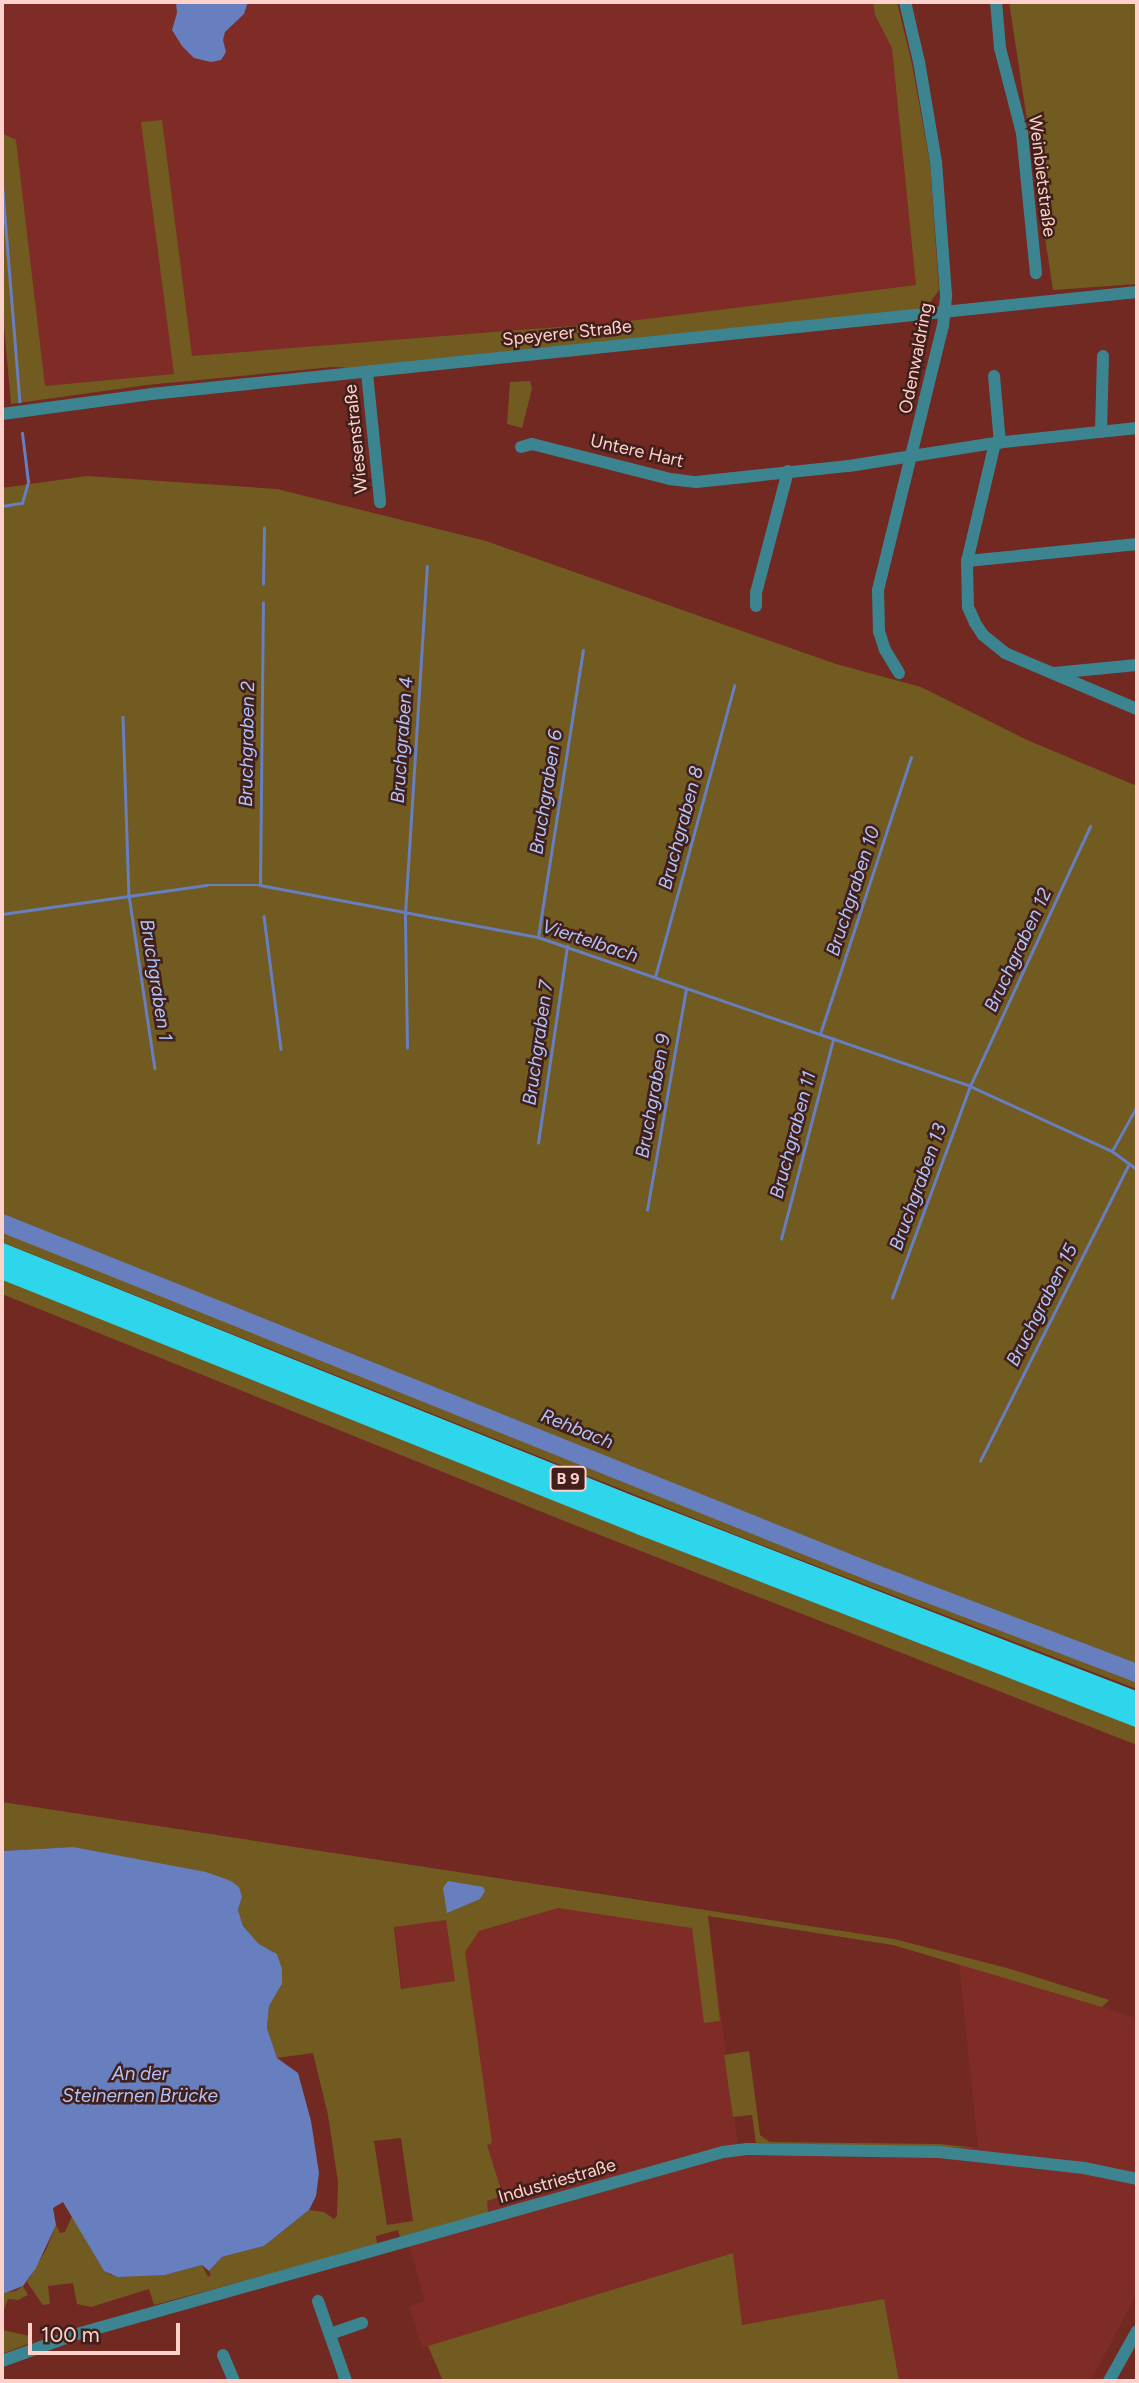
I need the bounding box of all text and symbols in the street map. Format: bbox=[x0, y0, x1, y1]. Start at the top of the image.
street label: Weinbietstraße bbox=[1024, 114, 1060, 238]
street label: Odenwaldring bbox=[895, 301, 937, 415]
street label: Speyerer Straße bbox=[501, 315, 633, 351]
street label: Wiesenstraße bbox=[340, 383, 372, 495]
street label: Untere Hart bbox=[588, 430, 686, 472]
water label: Bruchgraben 4 bbox=[386, 676, 418, 804]
water label: Bruchgraben 2 bbox=[235, 681, 259, 807]
water label: Bruchgraben 6 bbox=[525, 728, 567, 856]
water label: Bruchgraben 8 bbox=[654, 764, 708, 892]
water label: Bruchgraben 10 bbox=[821, 823, 885, 959]
water label: Bruchgraben 12 bbox=[979, 885, 1057, 1015]
water label: Viertelbach bbox=[539, 915, 641, 967]
water label: Bruchgraben 1 bbox=[135, 917, 177, 1043]
water label: Bruchgraben 7 bbox=[518, 979, 558, 1107]
water label: Bruchgraben 9 bbox=[631, 1032, 675, 1160]
water label: Bruchgraben 11 bbox=[765, 1069, 821, 1201]
water label: Bruchgraben 13 bbox=[884, 1120, 952, 1254]
water label: Bruchgraben 15 bbox=[1001, 1240, 1083, 1370]
water label: Rehbach bbox=[537, 1404, 617, 1454]
road number: B 9 bbox=[549, 1466, 587, 1492]
water label: An der Steinernen Brücke bbox=[62, 2063, 218, 2107]
street label: Industriestraße bbox=[496, 2154, 618, 2208]
scale bar bbox=[32, 2310, 184, 2354]
text: 100 m bbox=[41, 2322, 100, 2347]

